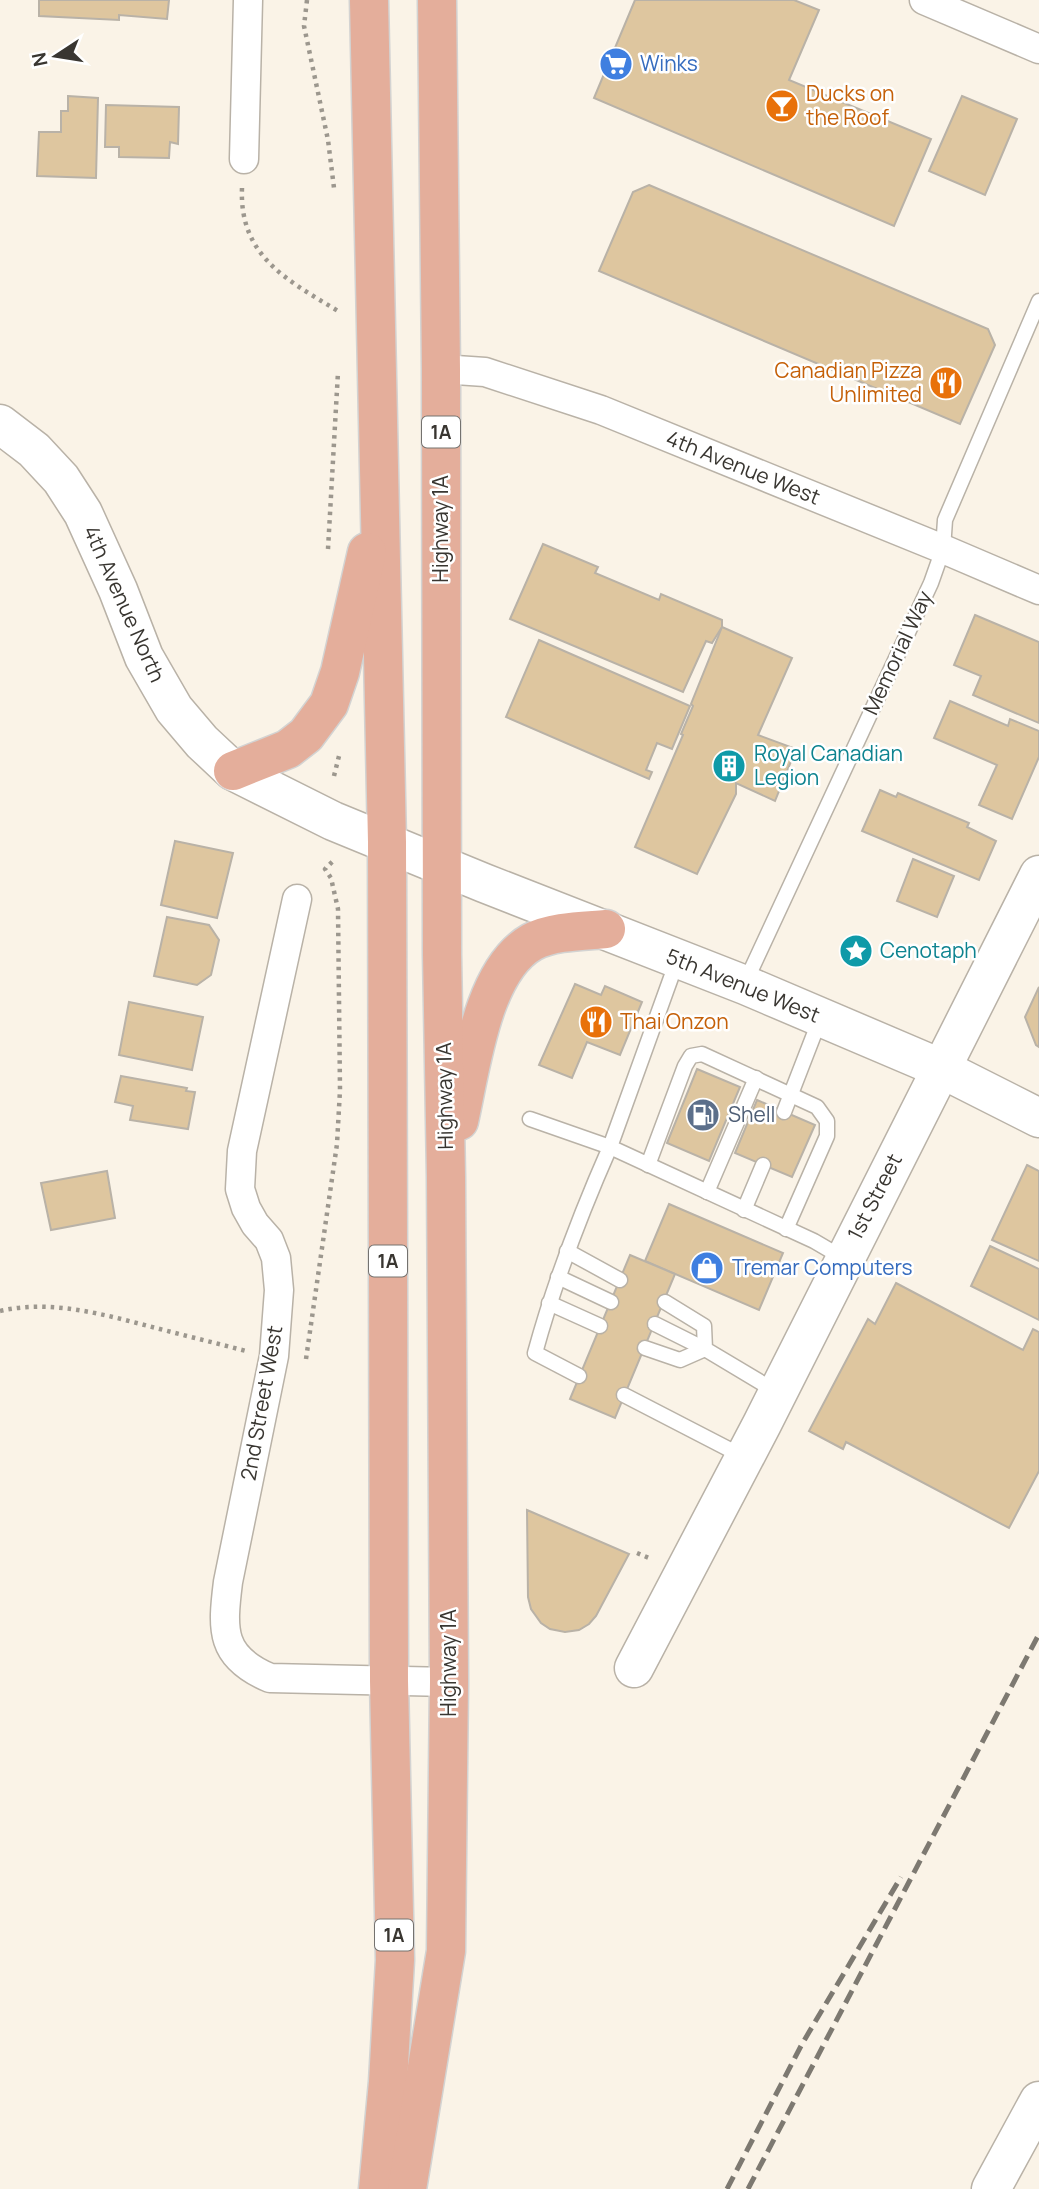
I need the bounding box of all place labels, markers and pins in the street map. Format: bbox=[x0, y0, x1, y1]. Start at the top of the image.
supermarket icon: Winks bbox=[597, 45, 635, 83]
place label: Winks bbox=[640, 49, 698, 77]
place label: Ducks on the Roof bbox=[806, 79, 895, 131]
bar icon: Ducks on the Roof bbox=[763, 87, 801, 125]
place label: Canadian Pizza Unlimited bbox=[775, 356, 922, 408]
restaurant icon: Canadian Pizza Unlimited bbox=[927, 364, 965, 402]
place label: Royal Canadian Legion bbox=[754, 739, 903, 791]
building icon: Royal Canadian Legion bbox=[710, 747, 748, 785]
place icon: Cenotaph bbox=[837, 932, 875, 970]
place label: Cenotaph bbox=[880, 936, 977, 964]
restaurant icon: Thai Onzon bbox=[577, 1003, 615, 1041]
place label: Thai Onzon bbox=[620, 1007, 729, 1035]
fuel station icon: Shell bbox=[684, 1096, 722, 1134]
place label: Shell bbox=[728, 1100, 776, 1128]
shop icon: Tremar Computers bbox=[688, 1249, 726, 1287]
place label: Tremar Computers bbox=[732, 1253, 913, 1281]

